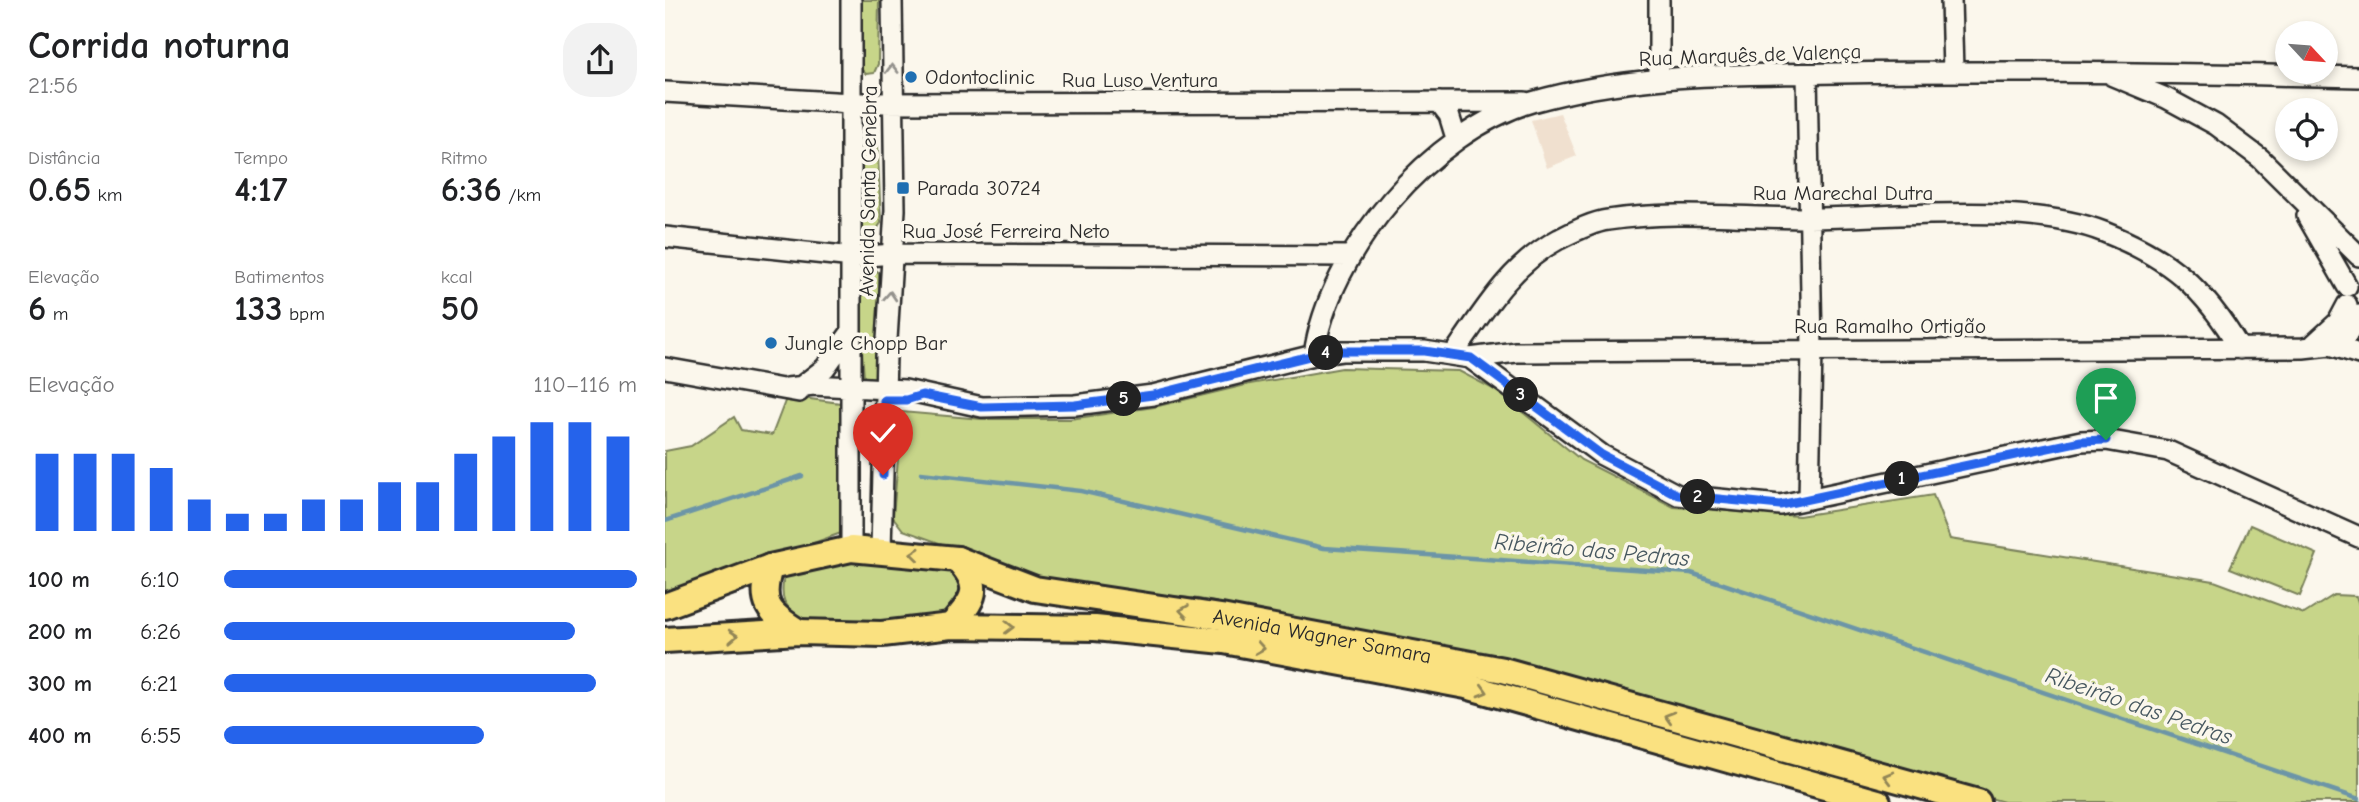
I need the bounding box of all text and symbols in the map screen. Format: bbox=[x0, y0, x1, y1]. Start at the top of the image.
north arrow bbox=[2275, 21, 2338, 84]
map controls bbox=[2275, 21, 2338, 161]
button: share bbox=[563, 23, 637, 97]
text: Corrida noturna bbox=[28, 24, 291, 68]
street label: Rua Marquês de Valença bbox=[1638, 39, 1862, 71]
one-way arrow bbox=[884, 63, 900, 73]
place label: Odontoclinic bbox=[925, 65, 1035, 89]
street label: Rua Luso Ventura bbox=[1062, 68, 1218, 92]
marker: Odontoclinic bbox=[903, 69, 919, 85]
text: 21:56 bbox=[28, 72, 78, 99]
street label: Avenida Santa Genebra bbox=[854, 85, 882, 297]
button: locate bbox=[2275, 98, 2338, 161]
text: Distância bbox=[28, 147, 101, 169]
text: Tempo bbox=[234, 147, 288, 169]
text: Ritmo bbox=[441, 147, 488, 169]
text: 0.65 bbox=[28, 169, 91, 210]
text: 4:17 bbox=[234, 169, 288, 210]
text: 6:36 bbox=[441, 169, 502, 210]
place label: Parada 30724 bbox=[917, 176, 1041, 200]
marker: Parada 30724 bbox=[895, 180, 911, 196]
street label: Rua Marechal Dutra bbox=[1753, 181, 1933, 205]
text: km bbox=[91, 184, 123, 206]
text: /km bbox=[502, 184, 541, 206]
street label: Rua José Ferreira Neto bbox=[902, 219, 1110, 243]
text: Elevação bbox=[28, 266, 100, 288]
text: Batimentos bbox=[234, 266, 324, 288]
text: kcal bbox=[441, 266, 473, 288]
text: 6 bbox=[28, 288, 46, 329]
text: 133 bbox=[234, 288, 283, 329]
text: 50 bbox=[441, 288, 479, 329]
one-way arrow bbox=[883, 290, 898, 301]
text: m bbox=[46, 303, 68, 325]
text: bpm bbox=[283, 303, 325, 325]
street label: Rua Ramalho Ortigão bbox=[1794, 314, 1986, 338]
place label: Jungle Chopp Bar bbox=[785, 331, 948, 355]
marker: Jungle Chopp Bar bbox=[763, 335, 779, 351]
pin: 4 bbox=[1309, 336, 1343, 370]
text: 4 bbox=[1321, 341, 1330, 363]
pin bbox=[2076, 368, 2136, 440]
text: Elevação bbox=[28, 371, 115, 398]
text: 110–116 m bbox=[534, 371, 637, 398]
pin: 3 bbox=[1503, 378, 1539, 412]
icon: arrive bbox=[2087, 379, 2125, 417]
pin: 5 bbox=[1107, 382, 1141, 416]
text: 3 bbox=[1516, 383, 1525, 405]
text: 5 bbox=[1118, 387, 1129, 409]
pin bbox=[853, 403, 913, 475]
icon: check bbox=[864, 414, 902, 452]
pin: 1 bbox=[1885, 462, 1919, 496]
text: 1 bbox=[1898, 467, 1905, 489]
pin: 2 bbox=[1681, 480, 1715, 514]
text: 2 bbox=[1693, 485, 1702, 507]
water label: Ribeirão das Pedras bbox=[1493, 528, 1691, 572]
one-way arrow bbox=[909, 546, 921, 561]
text: 100 m bbox=[28, 566, 90, 593]
text: 6:10 bbox=[140, 566, 180, 593]
one-way arrow bbox=[1178, 604, 1190, 619]
street label: Avenida Wagner Samara bbox=[1211, 604, 1434, 668]
text: 200 m bbox=[28, 618, 92, 645]
text: 6:26 bbox=[140, 618, 181, 645]
one-way arrow bbox=[1004, 619, 1015, 635]
one-way arrow bbox=[728, 628, 739, 643]
one-way arrow bbox=[1254, 640, 1266, 655]
water label: Ribeirão das Pedras bbox=[2042, 661, 2236, 751]
text: 300 m bbox=[28, 670, 92, 697]
text: 6:21 bbox=[140, 670, 178, 697]
one-way arrow bbox=[1477, 683, 1489, 697]
one-way arrow bbox=[1663, 710, 1675, 725]
text: 400 m bbox=[28, 722, 92, 749]
text: 6:55 bbox=[140, 722, 182, 749]
one-way arrow bbox=[1882, 771, 1894, 786]

